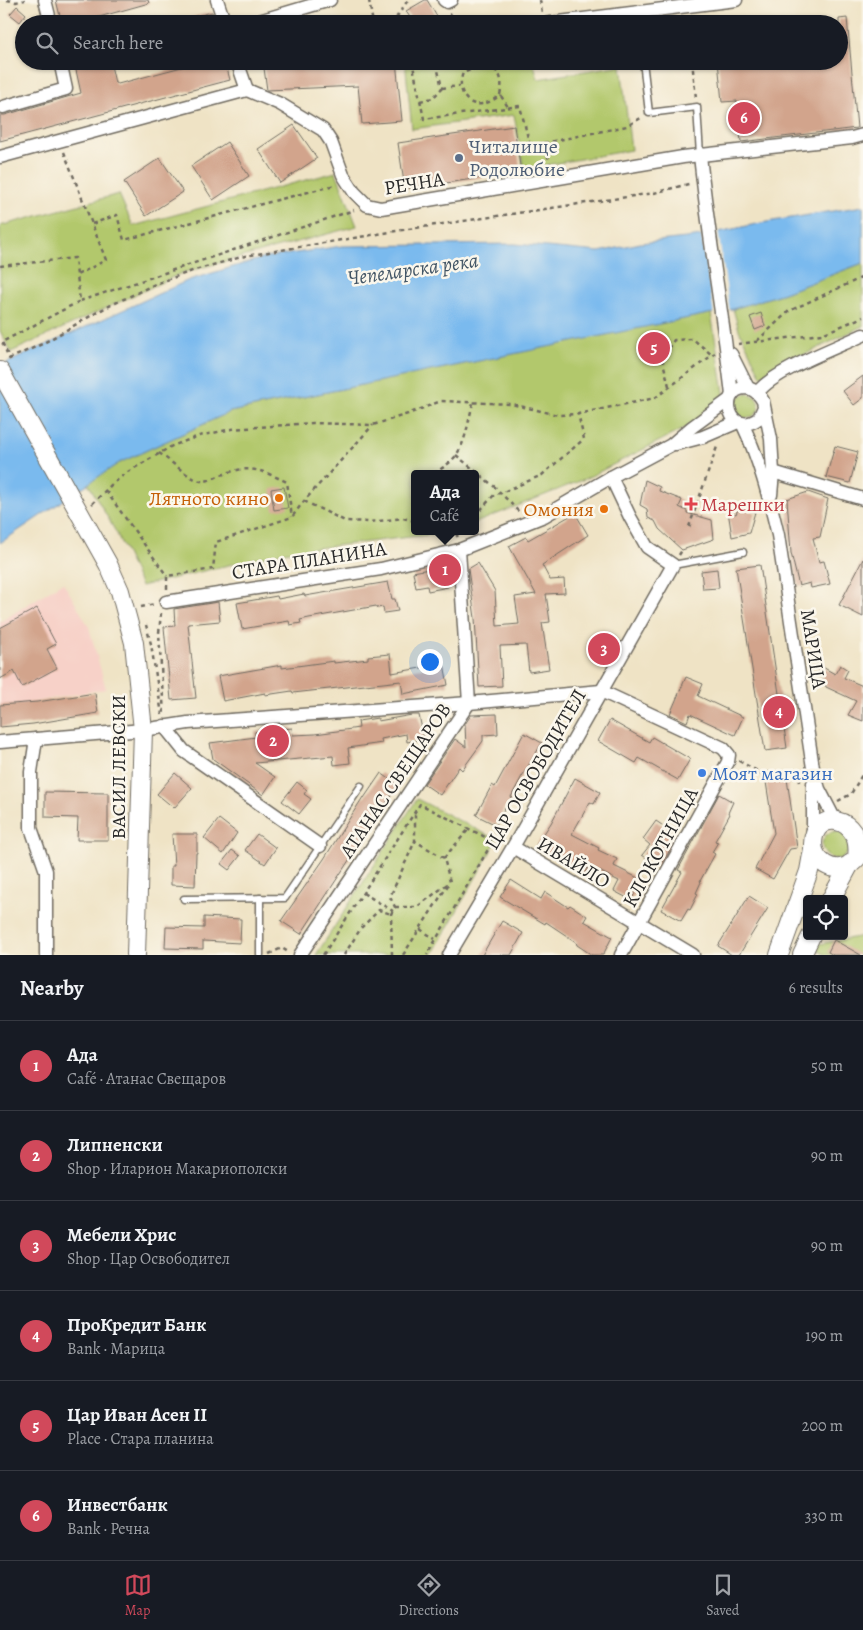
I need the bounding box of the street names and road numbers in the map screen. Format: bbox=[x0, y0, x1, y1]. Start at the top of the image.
street label: РЕЧНА bbox=[382, 165, 446, 202]
street label: СТАРА ПЛАНИНА bbox=[230, 535, 389, 586]
street label: МАРИЦА bbox=[794, 607, 833, 691]
street label: ЦАР ОСВОБОДИТЕЛ bbox=[478, 684, 592, 855]
street label: ВАСИЛ ЛЕВСКИ bbox=[105, 694, 132, 840]
street label: АТАНАС СВЕЩАРОВ bbox=[333, 697, 457, 864]
street label: КЛОКОТНИЦА bbox=[616, 782, 705, 912]
street label: ИВАЙЛО bbox=[532, 830, 615, 895]

